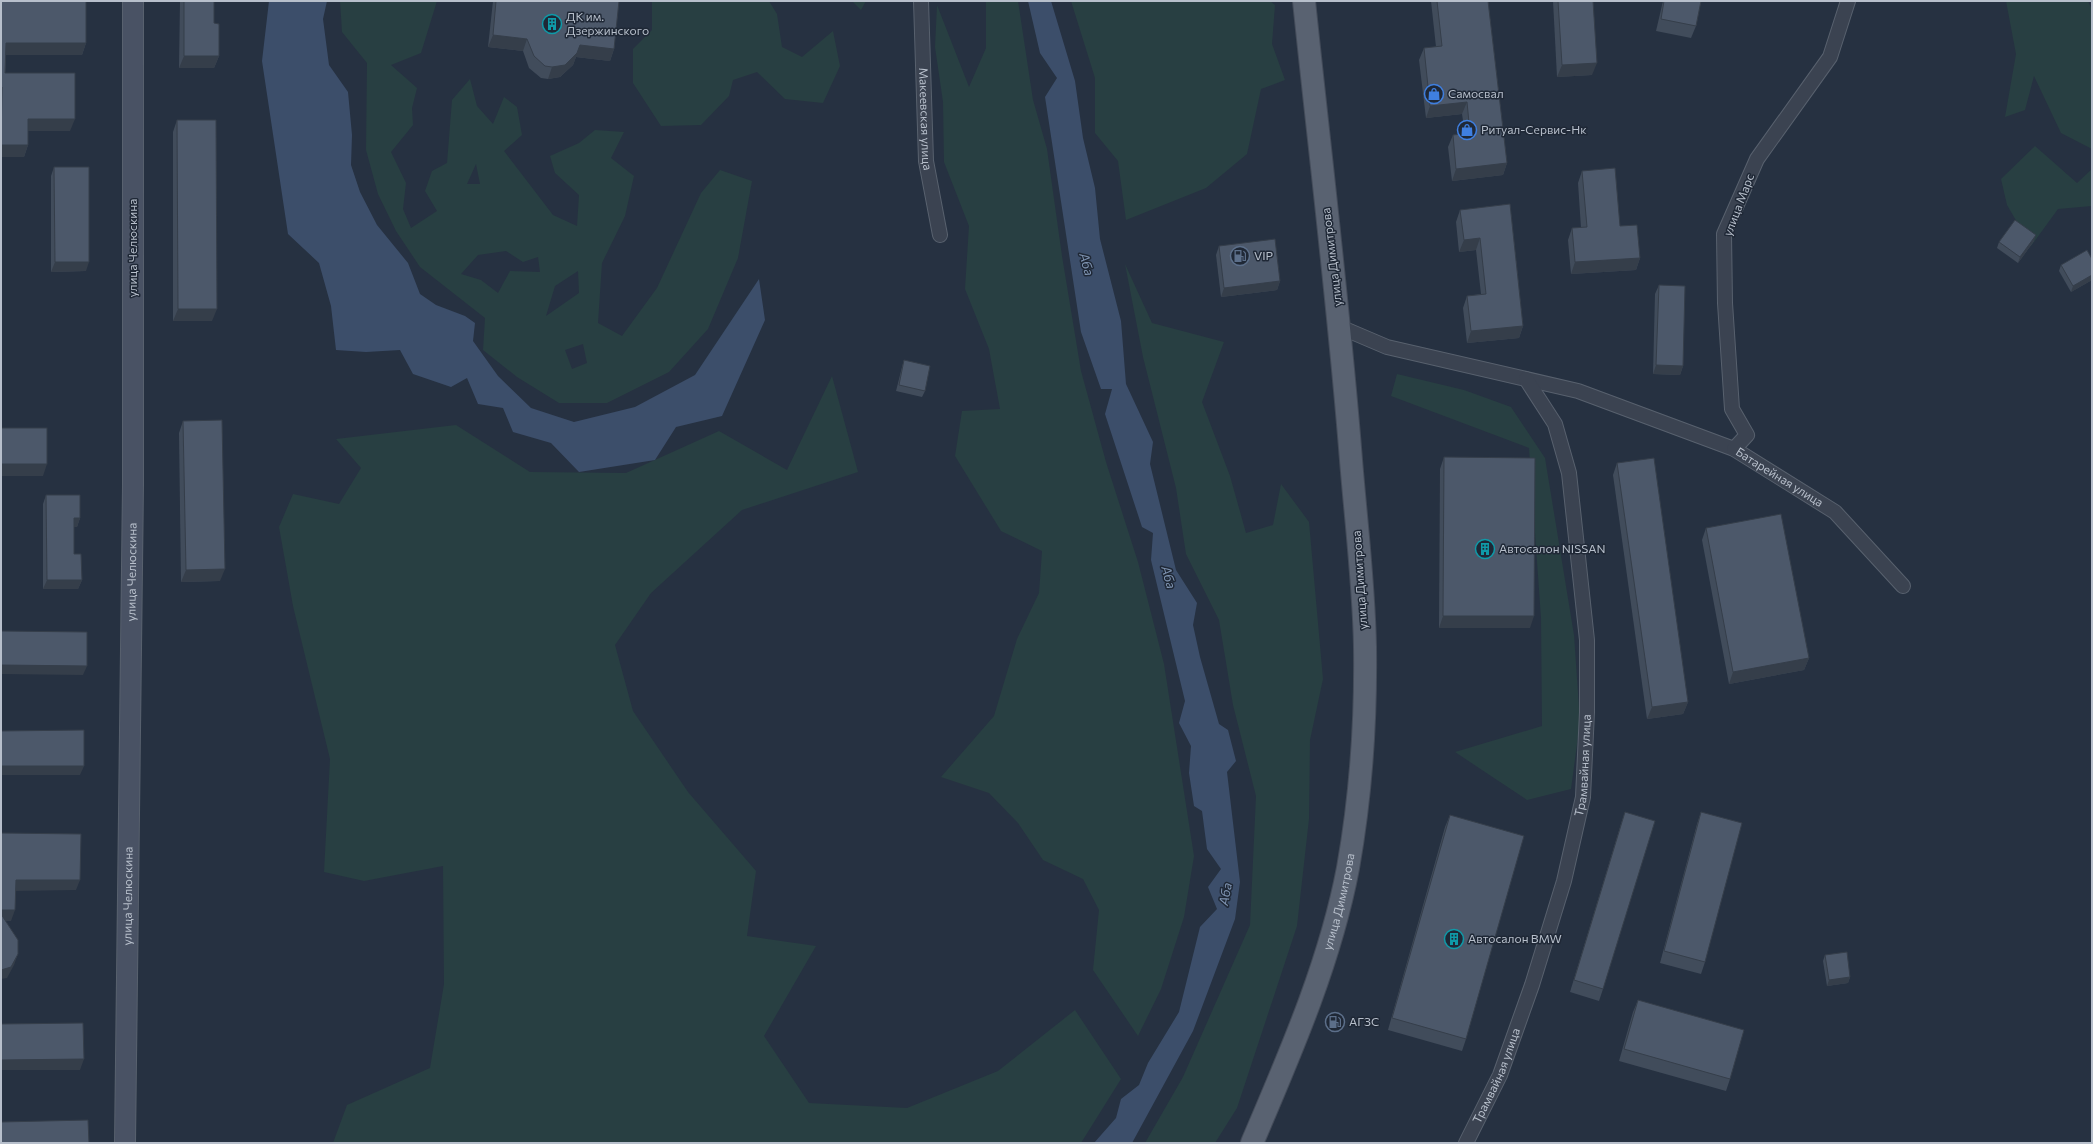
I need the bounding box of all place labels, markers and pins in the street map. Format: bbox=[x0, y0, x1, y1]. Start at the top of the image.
place label: ДК им. Дзержинского bbox=[566, 9, 649, 37]
building icon: ДК им. Дзержинского bbox=[541, 13, 563, 35]
shop icon: Самосвал bbox=[1423, 83, 1445, 105]
place label: Самосвал bbox=[1448, 86, 1504, 100]
shop icon: Ритуал-Сервис-Нк bbox=[1456, 119, 1478, 141]
place label: Ритуал-Сервис-Нк bbox=[1481, 122, 1587, 136]
fuel station icon: VIP bbox=[1229, 245, 1251, 267]
place label: VIP bbox=[1254, 248, 1274, 262]
building icon: Автосалон NISSAN bbox=[1474, 538, 1496, 560]
place label: Автосалон NISSAN bbox=[1499, 541, 1606, 555]
building icon: Автосалон BMW bbox=[1443, 928, 1465, 950]
place label: Автосалон BMW bbox=[1468, 931, 1562, 945]
fuel station icon: АГЗС bbox=[1324, 1011, 1346, 1033]
place label: АГЗС bbox=[1349, 1014, 1379, 1028]

